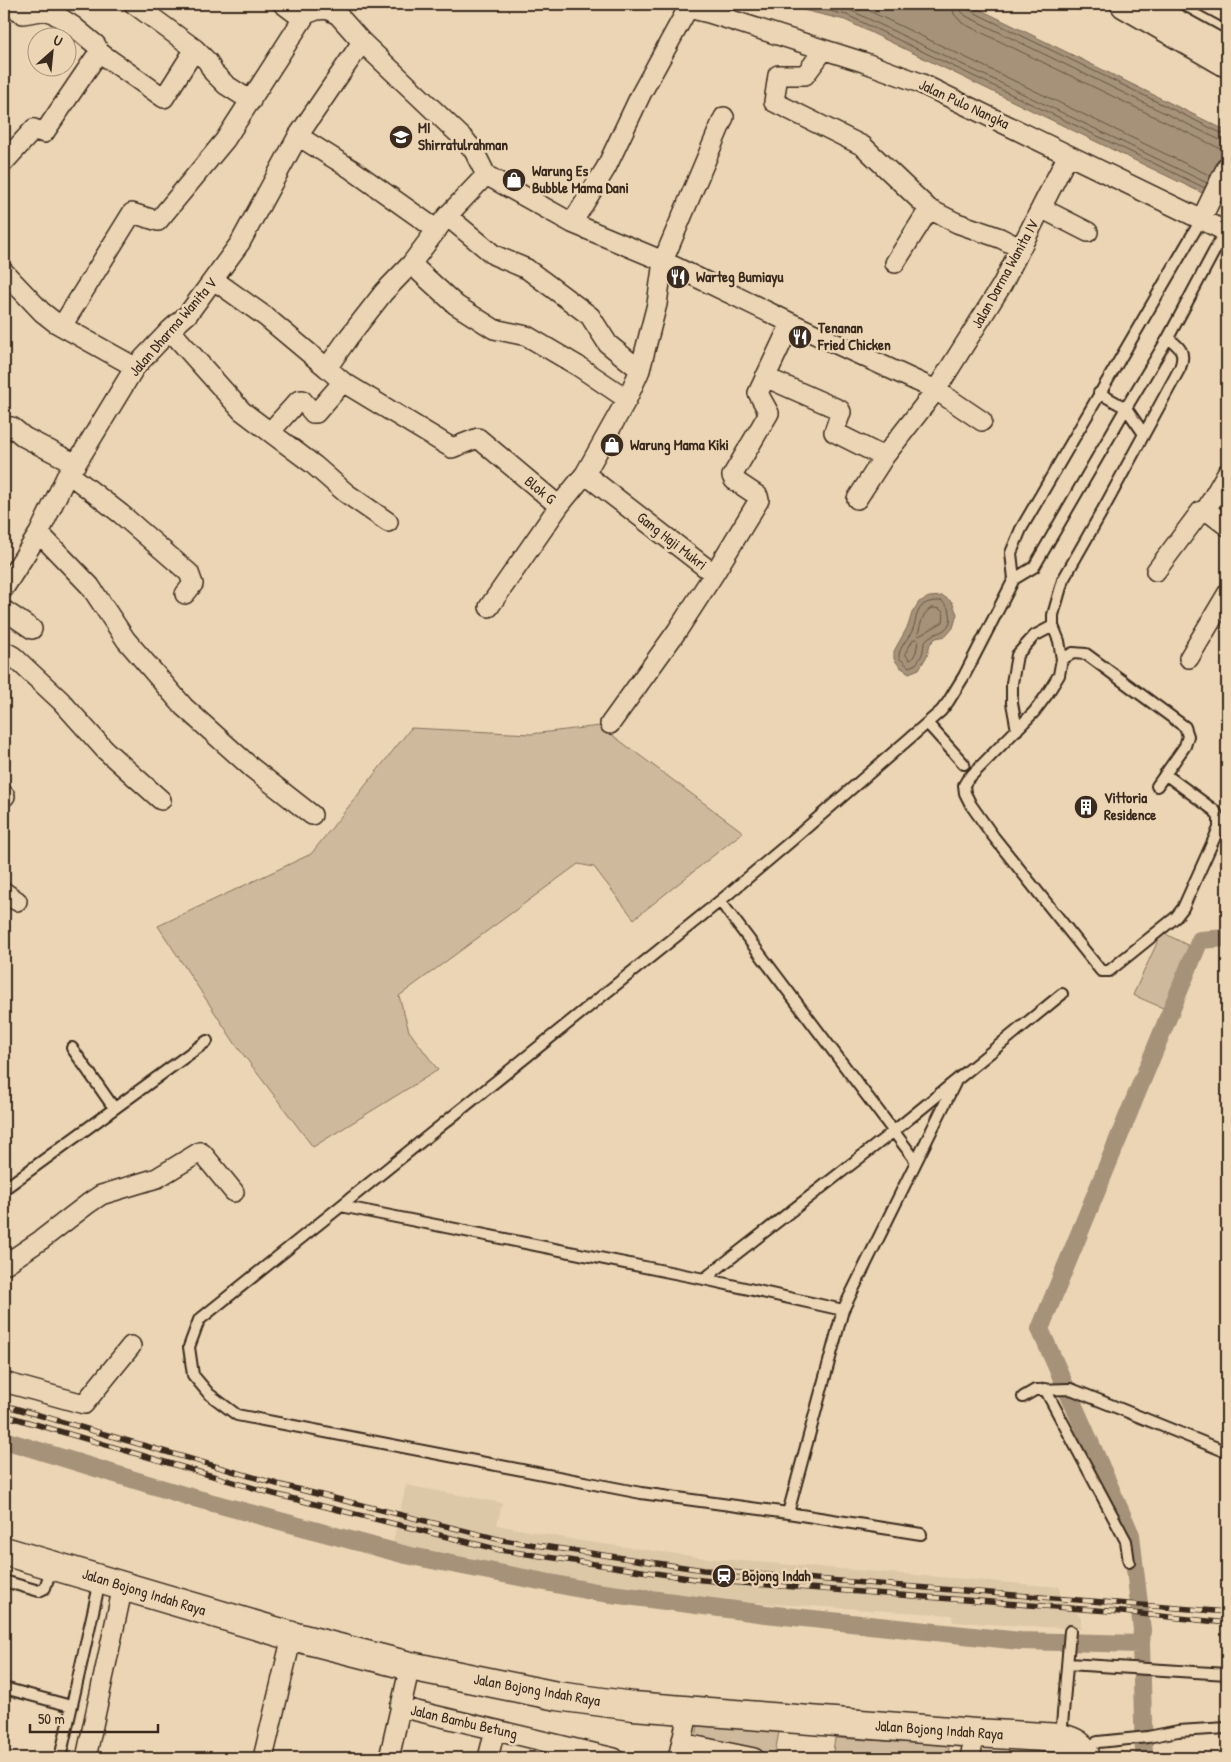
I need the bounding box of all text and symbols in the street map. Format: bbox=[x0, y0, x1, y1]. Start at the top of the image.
north arrow bbox=[28, 28, 78, 78]
text: U bbox=[50, 30, 66, 50]
street label: Jalan Pulo Nangka bbox=[916, 73, 1013, 134]
place label: MI Shirratulrahman bbox=[418, 117, 508, 155]
school or university icon: MI Shirratulrahman bbox=[388, 124, 414, 150]
place label: Warung Es Bubble Mama Dani bbox=[532, 160, 629, 198]
shop icon: Warung Es Bubble Mama Dani bbox=[501, 167, 527, 193]
street label: Jalan Darma Wanita IV bbox=[966, 215, 1043, 332]
restaurant icon: Warteg Bumiayu bbox=[665, 264, 691, 290]
place label: Warteg Bumiayu bbox=[696, 266, 785, 288]
street label: Jalan Dharma Wanita V bbox=[124, 272, 222, 380]
place label: Tenanan Fried Chicken bbox=[817, 317, 891, 355]
restaurant icon: Tenanan Fried Chicken bbox=[787, 324, 813, 350]
shop icon: Warung Mama Kiki bbox=[599, 432, 625, 458]
place label: Warung Mama Kiki bbox=[630, 434, 729, 456]
street label: Blok G bbox=[520, 471, 561, 509]
street label: Gang Haji Mukri bbox=[633, 507, 712, 575]
place label: Vittoria Residence bbox=[1104, 787, 1156, 825]
building icon: Vittoria Residence bbox=[1073, 794, 1099, 820]
street label: Jalan Bojong Indah Raya bbox=[80, 1563, 209, 1620]
station icon: Bojong Indah bbox=[711, 1563, 737, 1589]
place label: Bojong Indah bbox=[742, 1565, 811, 1587]
street label: Jalan Bojong Indah Raya bbox=[472, 1668, 602, 1711]
street label: Jalan Bambu Betung bbox=[409, 1699, 520, 1744]
scale bar bbox=[30, 1702, 158, 1734]
text: 50 m bbox=[38, 1708, 65, 1729]
street label: Jalan Bojong Indah Raya bbox=[874, 1715, 1004, 1744]

